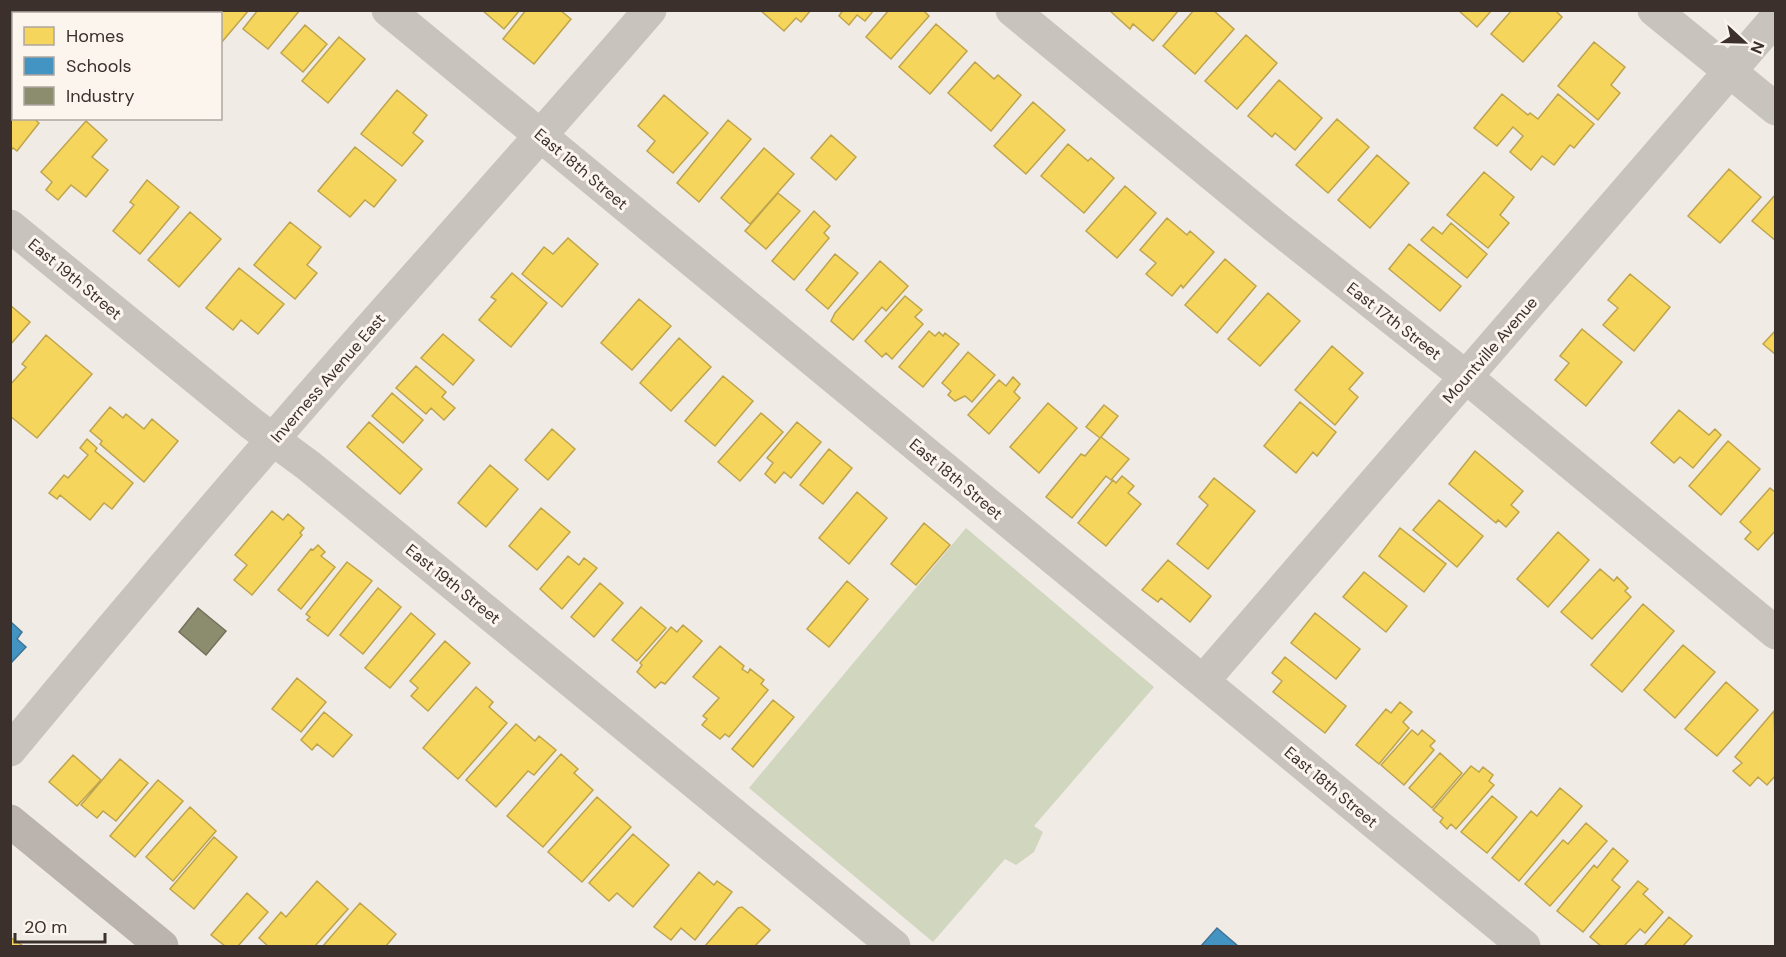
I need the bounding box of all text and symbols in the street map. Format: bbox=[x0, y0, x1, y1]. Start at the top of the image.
legend bbox=[12, 12, 222, 120]
north arrow bbox=[1714, 12, 1774, 72]
text: Homes bbox=[66, 24, 124, 48]
text: N bbox=[1746, 38, 1769, 57]
text: Schools bbox=[66, 54, 131, 78]
text: Industry bbox=[66, 84, 135, 108]
street label: East 18th Street bbox=[530, 124, 632, 214]
street label: East 19th Street bbox=[24, 234, 126, 324]
street label: East 17th Street bbox=[1342, 277, 1446, 365]
street label: Mountville Avenue bbox=[1438, 292, 1542, 408]
street label: Inverness Avenue East bbox=[266, 309, 390, 447]
street label: East 18th Street bbox=[905, 434, 1007, 524]
street label: East 19th Street bbox=[401, 539, 505, 629]
street label: East 18th Street bbox=[1280, 742, 1382, 832]
scale bar bbox=[15, 906, 105, 944]
text: 20 m bbox=[24, 915, 67, 939]

